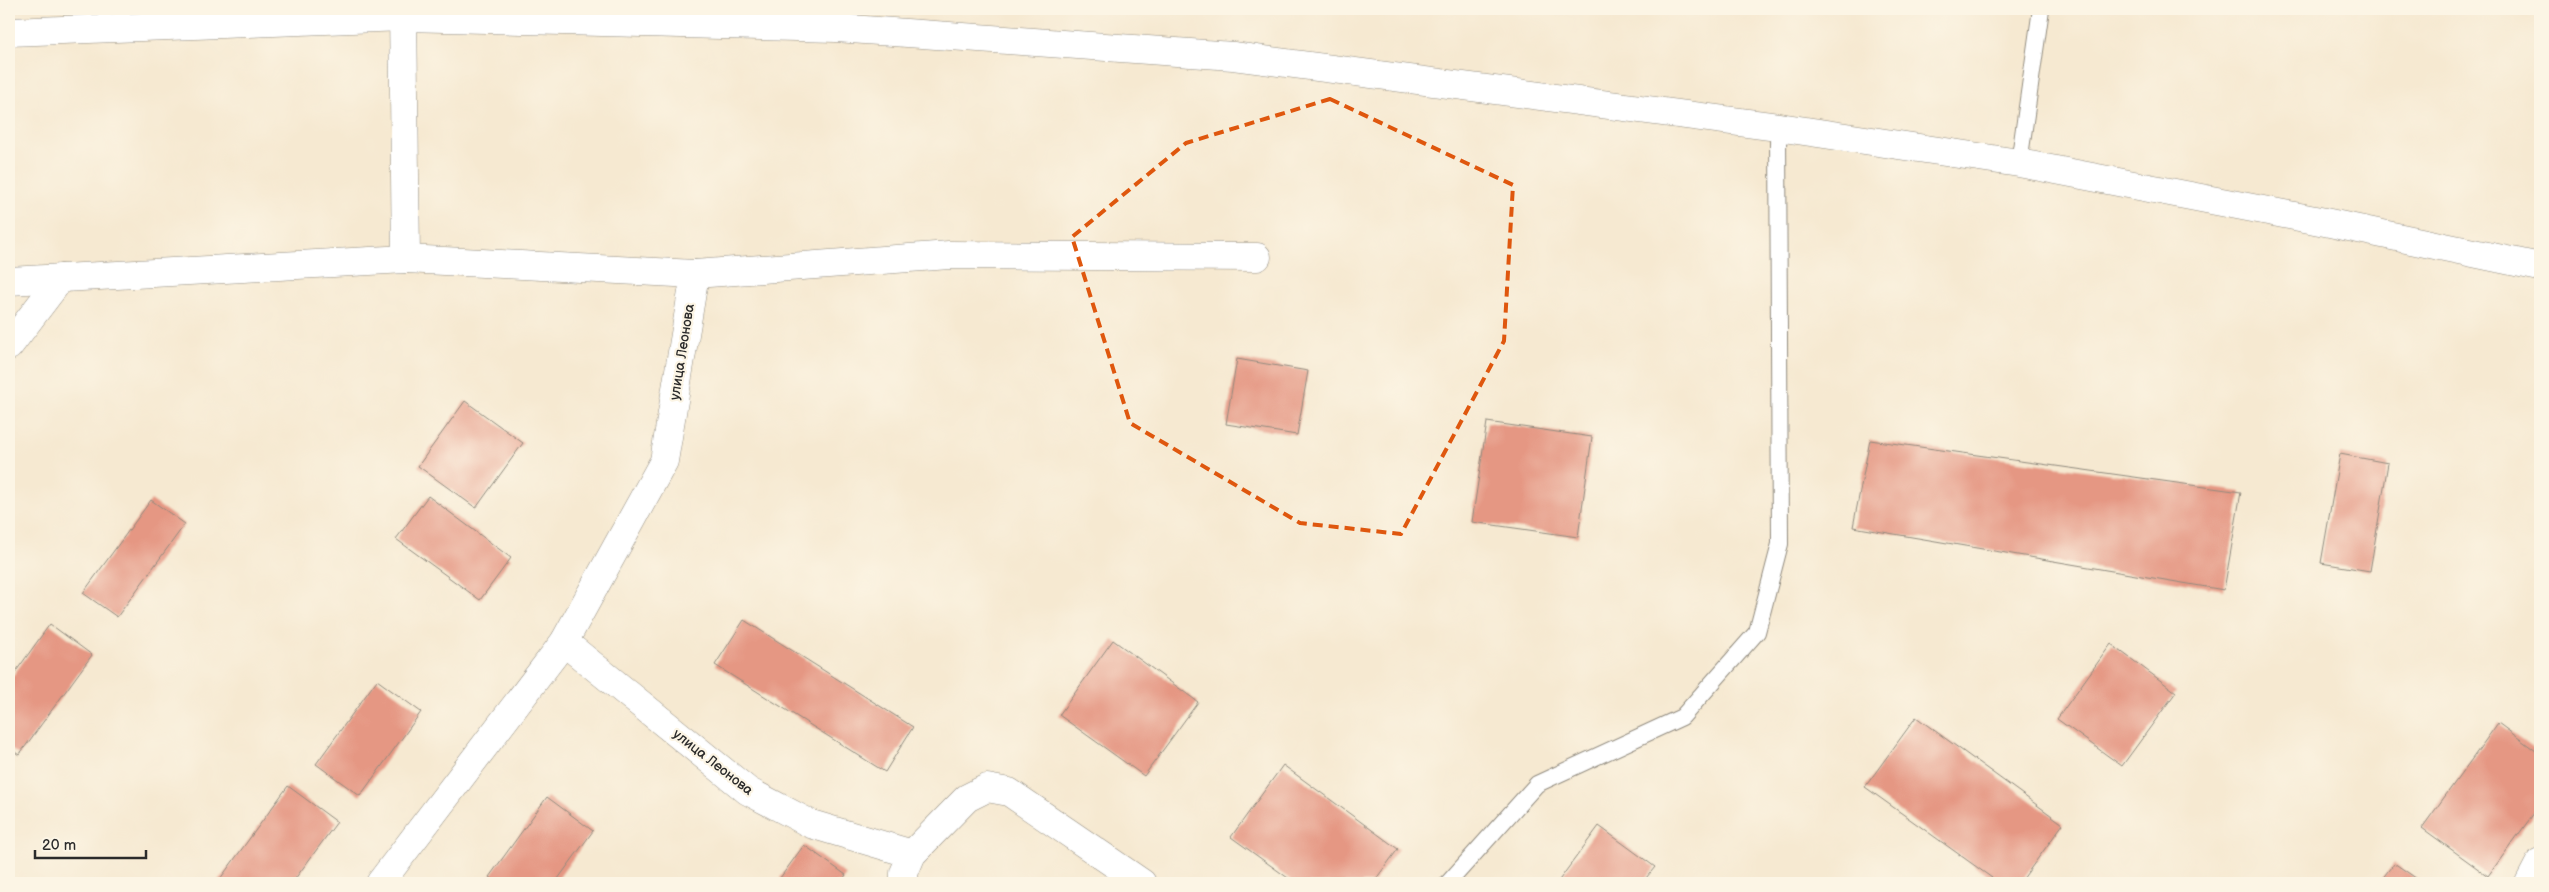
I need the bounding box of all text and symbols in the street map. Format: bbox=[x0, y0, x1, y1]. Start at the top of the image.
street label: улица Леонова bbox=[666, 302, 698, 401]
street label: улица Леонова bbox=[669, 725, 757, 799]
scale bar bbox=[35, 827, 146, 859]
text: 20 m bbox=[42, 836, 76, 855]

